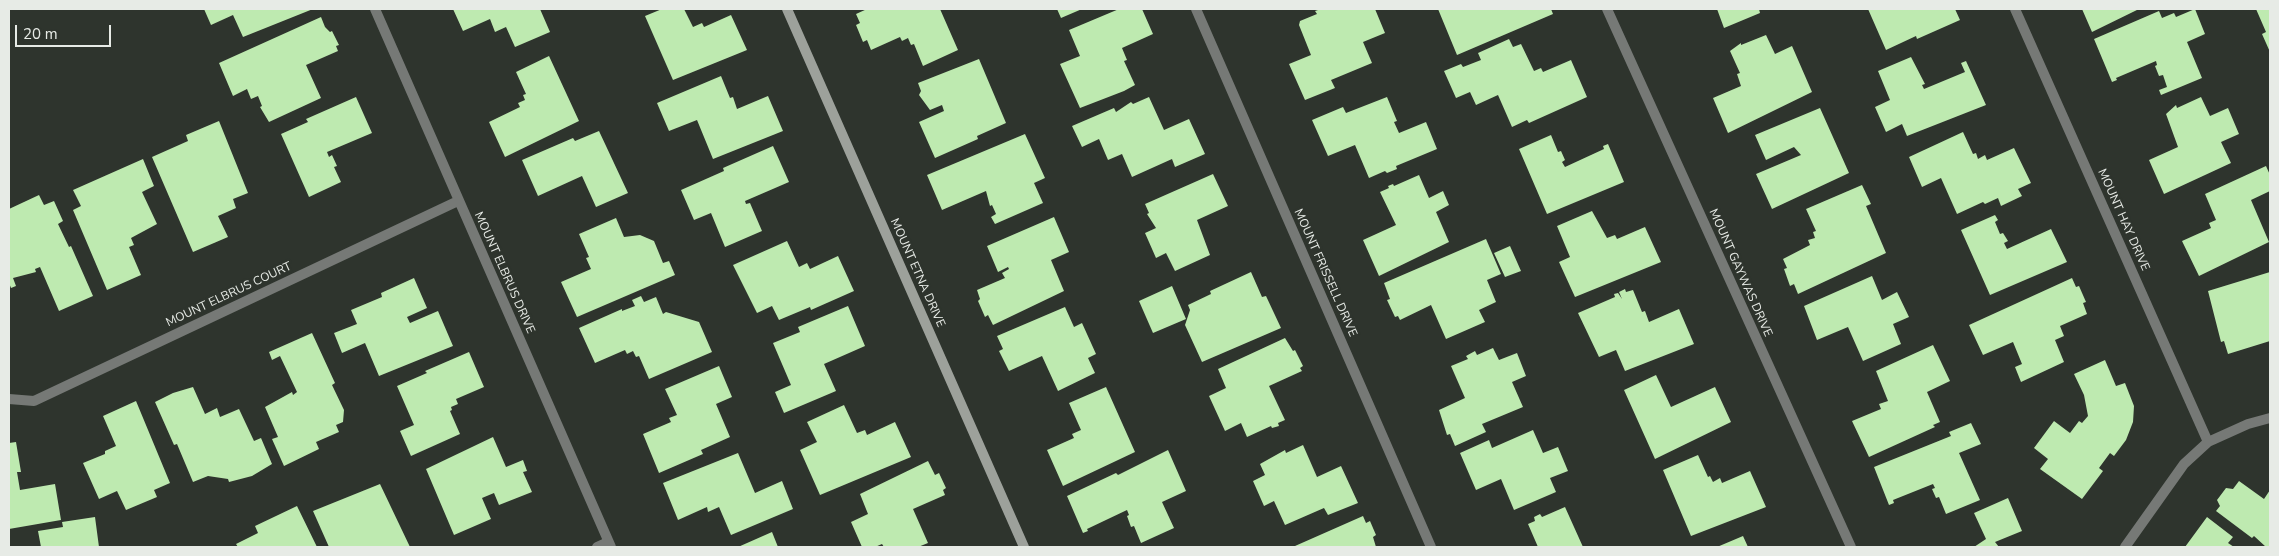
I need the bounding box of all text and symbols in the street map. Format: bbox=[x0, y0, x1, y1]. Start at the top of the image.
scale bar bbox=[18, 15, 114, 47]
text: 20 m bbox=[23, 24, 58, 44]
street label: MOUNT HAY DRIVE bbox=[2094, 167, 2152, 273]
street label: MOUNT FRISSELL DRIVE bbox=[1290, 207, 1360, 339]
street label: MOUNT GAYWAS DRIVE bbox=[1705, 207, 1775, 339]
street label: MOUNT ELBRUS DRIVE bbox=[471, 210, 537, 336]
street label: MOUNT ETNA DRIVE bbox=[887, 216, 947, 330]
street label: MOUNT ELBRUS COURT bbox=[164, 260, 294, 330]

